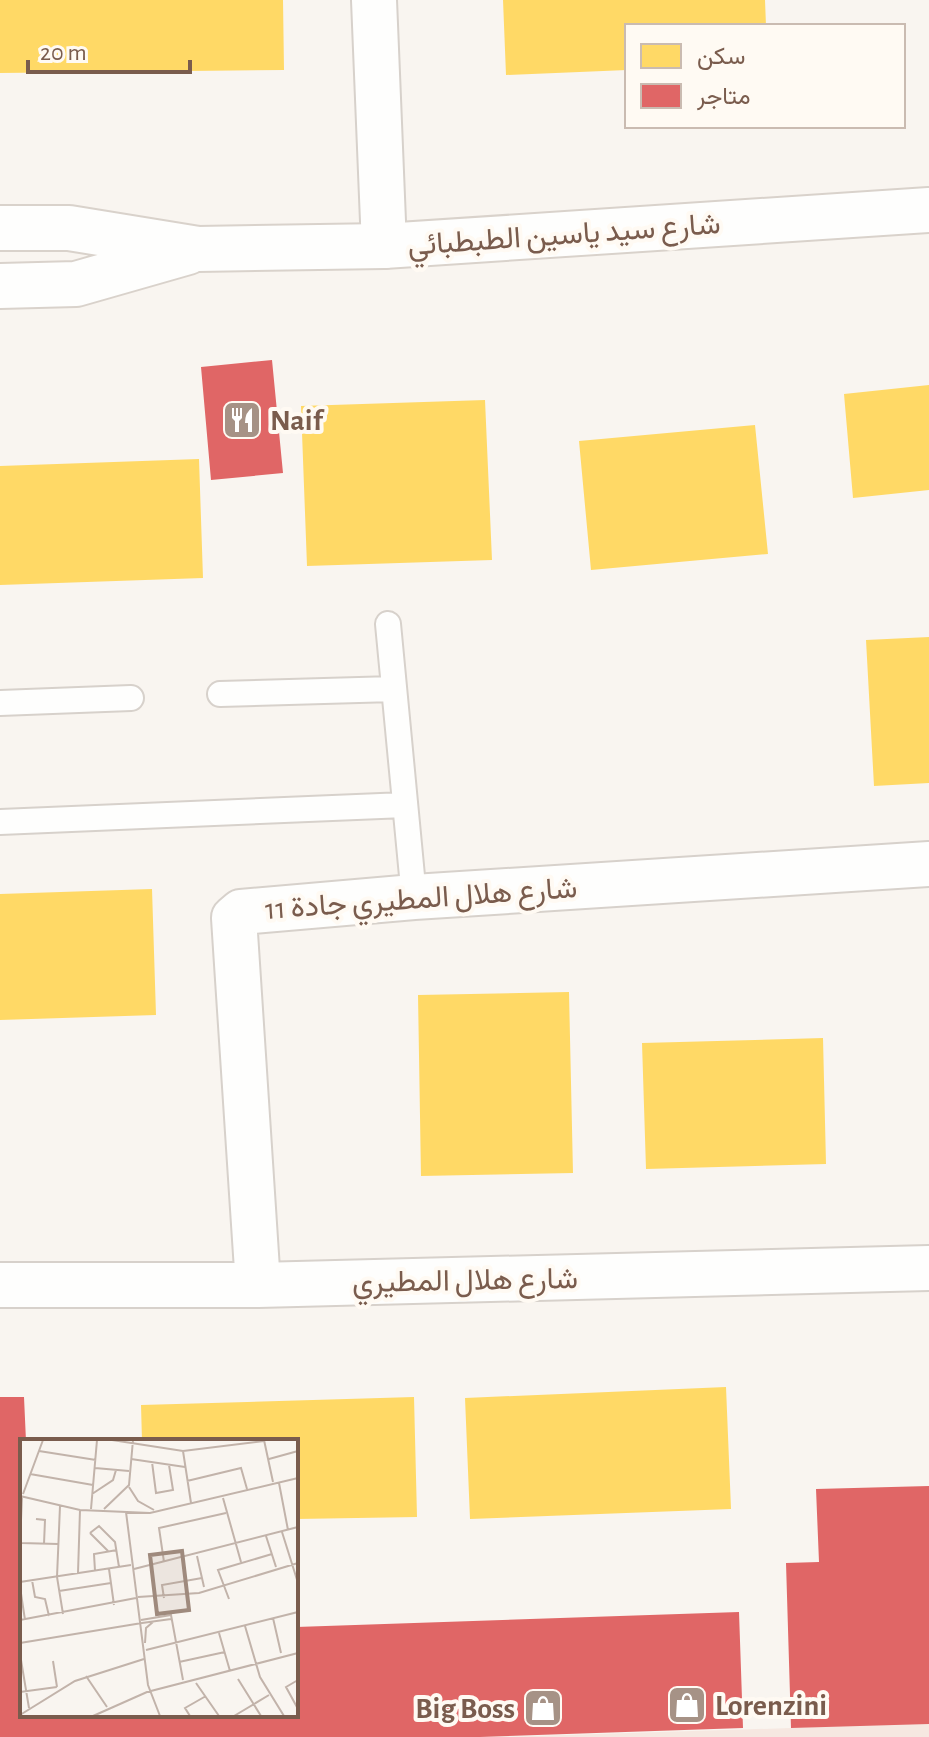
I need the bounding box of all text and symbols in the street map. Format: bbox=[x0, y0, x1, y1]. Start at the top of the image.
scale bar bbox=[28, 24, 190, 74]
legend bbox=[625, 24, 905, 128]
text: 20 m bbox=[40, 41, 87, 65]
text: سكن bbox=[697, 45, 746, 70]
text: متاجر bbox=[696, 85, 751, 111]
street label: شارع سيد ياسين الطبطبائي bbox=[407, 209, 722, 269]
restaurant icon: Naif bbox=[221, 399, 263, 441]
place label: Naif bbox=[270, 406, 325, 436]
street label: شارع هلال المطيري جادة 11 bbox=[264, 873, 579, 933]
street label: شارع هلال المطيري bbox=[352, 1264, 578, 1306]
inset map bbox=[20, 1439, 298, 1717]
shop icon: Lorenzini bbox=[666, 1684, 708, 1726]
shop icon: Big Boss bbox=[522, 1687, 564, 1729]
place label: Lorenzini bbox=[715, 1691, 827, 1721]
place label: Big Boss bbox=[415, 1694, 515, 1724]

